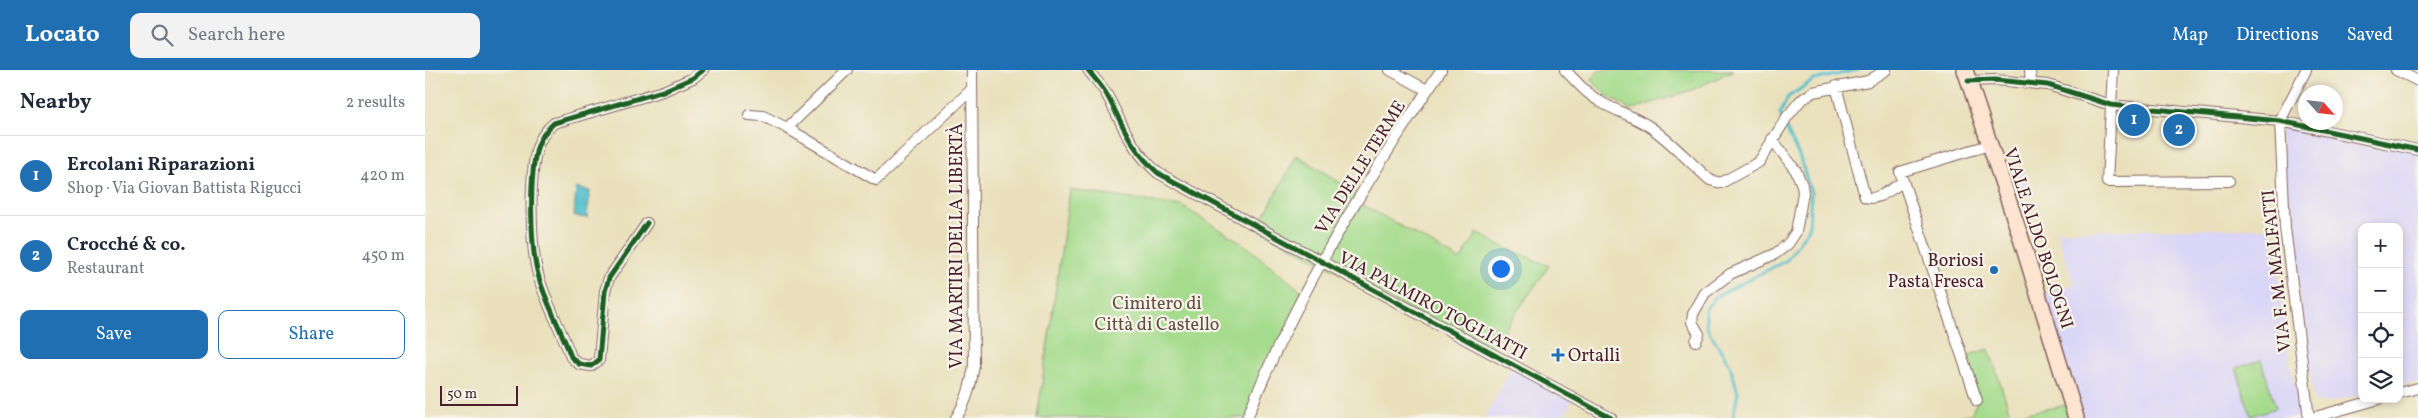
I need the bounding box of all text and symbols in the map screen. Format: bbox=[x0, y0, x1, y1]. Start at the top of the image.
search box bbox=[130, 13, 480, 58]
text: Locato bbox=[25, 18, 100, 52]
icon: search bbox=[148, 21, 176, 49]
text: Search here bbox=[188, 22, 285, 48]
text: Map bbox=[2172, 23, 2208, 48]
text: Directions bbox=[2236, 23, 2319, 48]
text: Saved bbox=[2347, 23, 2393, 48]
north arrow bbox=[2298, 85, 2343, 130]
text: Nearby bbox=[20, 88, 91, 117]
text: 2 results bbox=[346, 92, 405, 114]
street label: VIA DELLE TERME bbox=[1310, 96, 1413, 240]
pin: 1 bbox=[2118, 101, 2150, 139]
pin: 2 bbox=[2163, 111, 2195, 149]
street label: VIA MARTIRI DELLA LIBERTÀ bbox=[945, 123, 970, 369]
street label: VIALE ALDO BOLOGNI bbox=[1996, 145, 2079, 332]
text: Ercolani Riparazioni bbox=[67, 152, 255, 178]
text: 1 bbox=[33, 165, 39, 187]
text: 420 m bbox=[360, 165, 405, 187]
text: Shop · Via Giovan Battista Rigucci bbox=[67, 178, 302, 200]
street label: VIA F. M. MALFATTI bbox=[2257, 188, 2298, 353]
map controls bbox=[2358, 223, 2403, 403]
button: + bbox=[2358, 223, 2403, 268]
text: Crocché & co. bbox=[67, 232, 186, 258]
text: 2 bbox=[32, 245, 40, 267]
text: 450 m bbox=[362, 245, 405, 267]
street label: VIA PALMIRO TOGLIATTI bbox=[1334, 246, 1531, 367]
place label: Boriosi Pasta Fresca bbox=[1888, 249, 1984, 295]
your location bbox=[1488, 256, 1514, 282]
text: Restaurant bbox=[67, 258, 145, 280]
marker: Boriosi Pasta Fresca bbox=[1988, 264, 2000, 276]
button: − bbox=[2358, 268, 2403, 313]
park label: Cimitero di Città di Castello bbox=[1095, 292, 1219, 338]
button: Save bbox=[20, 310, 208, 359]
button: Share bbox=[218, 310, 405, 359]
button: locate bbox=[2358, 313, 2403, 358]
place label: Ortalli bbox=[1568, 344, 1620, 369]
marker: Ortalli bbox=[1552, 349, 1564, 361]
button: layers bbox=[2358, 358, 2403, 403]
scale bar bbox=[440, 383, 517, 406]
text: 50 m bbox=[447, 385, 477, 404]

